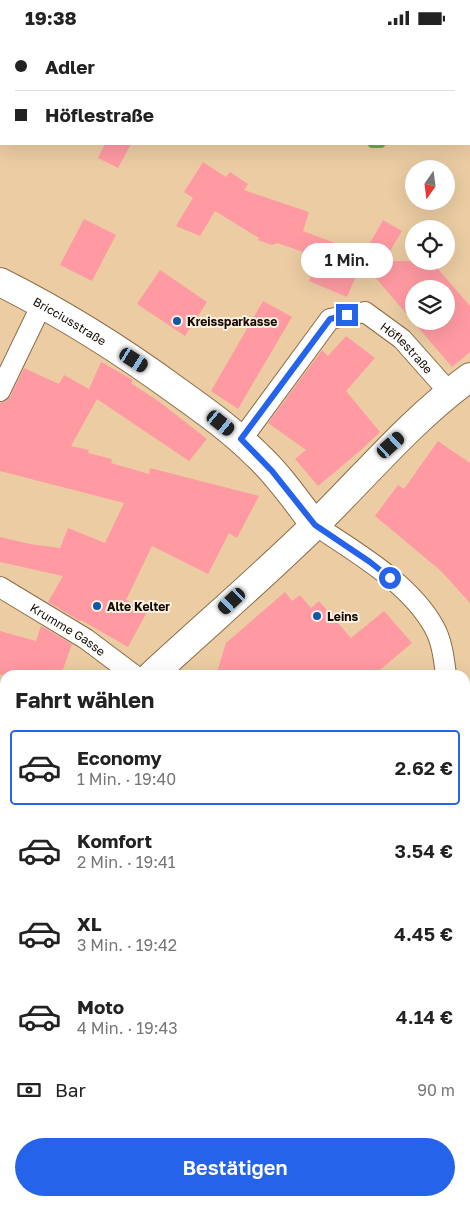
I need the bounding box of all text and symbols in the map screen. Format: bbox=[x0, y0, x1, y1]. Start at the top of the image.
text: 19:38 bbox=[25, 6, 77, 29]
text: Adler bbox=[45, 55, 95, 78]
text: Höflestraße bbox=[45, 103, 154, 126]
north arrow bbox=[405, 160, 455, 210]
map controls bbox=[405, 160, 455, 330]
button: locate bbox=[405, 220, 455, 270]
callout: 1 Min. bbox=[301, 243, 393, 277]
text: 1 Min. bbox=[324, 250, 370, 270]
button: layers bbox=[405, 280, 455, 330]
street label: Bricciusstraße bbox=[31, 293, 109, 348]
route end bbox=[336, 304, 358, 326]
place label: Kreissparkasse bbox=[187, 314, 277, 329]
marker: Kreissparkasse bbox=[171, 315, 183, 327]
street label: Höflestraße bbox=[378, 318, 436, 376]
car bbox=[117, 346, 150, 374]
car bbox=[204, 408, 237, 438]
car bbox=[374, 429, 407, 461]
route start bbox=[379, 567, 401, 589]
car bbox=[215, 585, 248, 617]
place label: Alte Kelter bbox=[107, 599, 170, 614]
street label: Krumme Gasse bbox=[28, 600, 109, 659]
marker: Alte Kelter bbox=[91, 600, 103, 612]
place label: Leins bbox=[327, 609, 358, 624]
marker: Leins bbox=[311, 610, 323, 622]
text: Fahrt wählen bbox=[15, 686, 154, 713]
icon: car bbox=[17, 745, 62, 790]
text: Economy bbox=[77, 746, 162, 769]
text: 2.62 € bbox=[395, 756, 453, 779]
text: 1 Min. · 19:40 bbox=[77, 769, 176, 789]
icon: car bbox=[17, 828, 62, 873]
text: Komfort bbox=[77, 829, 152, 852]
text: 3.54 € bbox=[394, 839, 453, 862]
text: 2 Min. · 19:41 bbox=[77, 852, 176, 872]
icon: car bbox=[17, 911, 62, 956]
text: XL bbox=[77, 912, 102, 935]
text: 4.45 € bbox=[394, 922, 453, 945]
text: 3 Min. · 19:42 bbox=[77, 935, 177, 955]
icon: car bbox=[17, 994, 62, 1039]
text: Moto bbox=[77, 995, 124, 1018]
text: 4.14 € bbox=[396, 1005, 453, 1028]
text: 4 Min. · 19:43 bbox=[77, 1018, 178, 1038]
icon: cash bbox=[15, 1076, 43, 1104]
text: Bar bbox=[55, 1078, 86, 1101]
text: 90 m bbox=[417, 1080, 455, 1100]
button: Bestätigen bbox=[15, 1138, 455, 1196]

